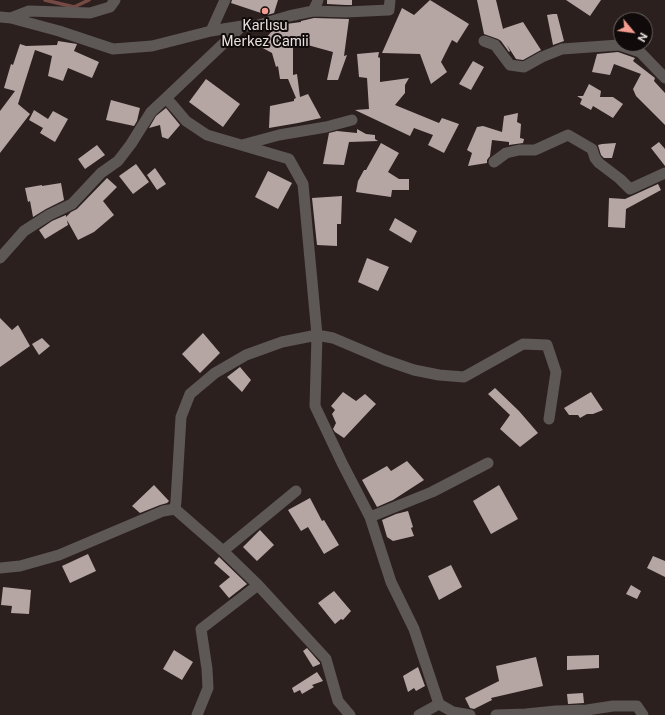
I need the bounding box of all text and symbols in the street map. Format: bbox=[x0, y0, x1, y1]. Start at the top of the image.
marker: Karlısu Merkez Camii bbox=[260, 6, 270, 16]
north arrow bbox=[613, 12, 653, 52]
place label: Karlısu Merkez Camii bbox=[221, 18, 309, 50]
text: N bbox=[635, 31, 650, 44]

